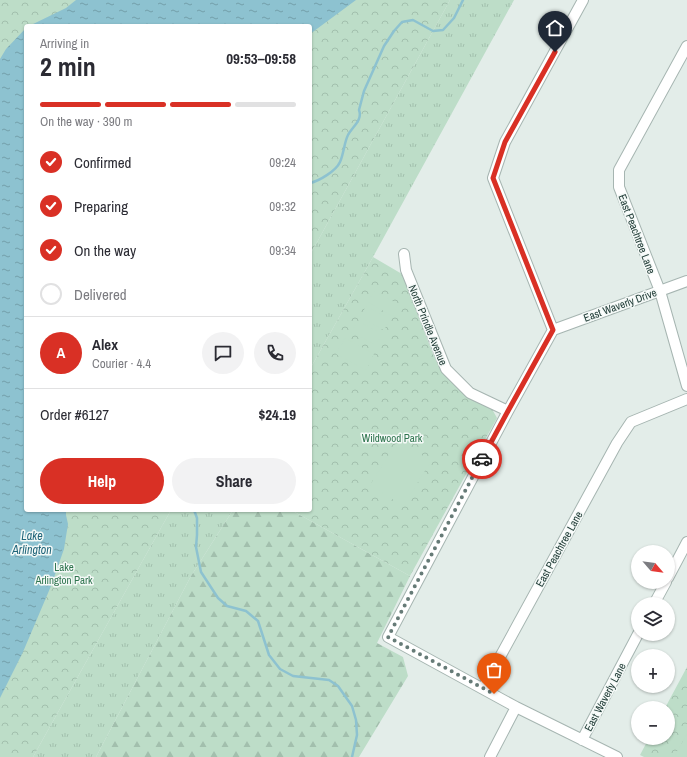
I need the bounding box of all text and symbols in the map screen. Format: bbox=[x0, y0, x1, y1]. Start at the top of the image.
pin bbox=[538, 11, 572, 52]
icon: home bbox=[544, 17, 566, 39]
text: Arriving in bbox=[40, 35, 89, 52]
text: 09:53–09:58 bbox=[226, 48, 296, 69]
text: 2 min bbox=[40, 49, 96, 84]
text: On the way · 390 m bbox=[40, 113, 132, 130]
icon: check bbox=[40, 151, 62, 173]
text: Confirmed bbox=[74, 152, 131, 173]
text: 09:24 bbox=[269, 154, 296, 171]
street label: East Peachtree Lane bbox=[615, 192, 659, 276]
icon: check bbox=[40, 195, 62, 217]
text: Preparing bbox=[74, 196, 128, 217]
text: 09:32 bbox=[269, 198, 296, 215]
icon: check bbox=[40, 239, 62, 261]
text: On the way bbox=[74, 240, 136, 261]
text: 09:34 bbox=[269, 242, 296, 259]
street label: North Prindle Avenue bbox=[405, 283, 451, 367]
text: Delivered bbox=[74, 284, 127, 305]
street label: East Waverly Drive bbox=[581, 285, 659, 325]
button: chat bbox=[202, 332, 244, 374]
button: phone bbox=[254, 332, 296, 374]
text: Alex bbox=[92, 334, 118, 355]
text: A bbox=[57, 342, 65, 363]
text: Courier · 4.4 bbox=[92, 355, 151, 372]
text: Order #6127 bbox=[40, 404, 109, 425]
text: $24.19 bbox=[258, 404, 296, 425]
park label: Wildwood Park bbox=[362, 431, 423, 445]
courier bbox=[462, 439, 502, 479]
icon: car bbox=[471, 448, 493, 470]
button: Help bbox=[40, 458, 164, 504]
button: Share bbox=[172, 458, 296, 504]
street label: East Peachtree Lane bbox=[532, 509, 586, 589]
water label: Lake Arlington bbox=[11, 528, 52, 558]
north arrow bbox=[631, 545, 675, 589]
map controls bbox=[631, 545, 675, 745]
park label: Lake Arlington Park bbox=[34, 560, 93, 587]
button: layers bbox=[631, 597, 675, 641]
button: + bbox=[631, 649, 675, 693]
pin bbox=[477, 653, 511, 694]
icon: bag bbox=[483, 659, 505, 681]
street label: East Waverly Lane bbox=[581, 660, 629, 734]
button: − bbox=[631, 701, 675, 745]

